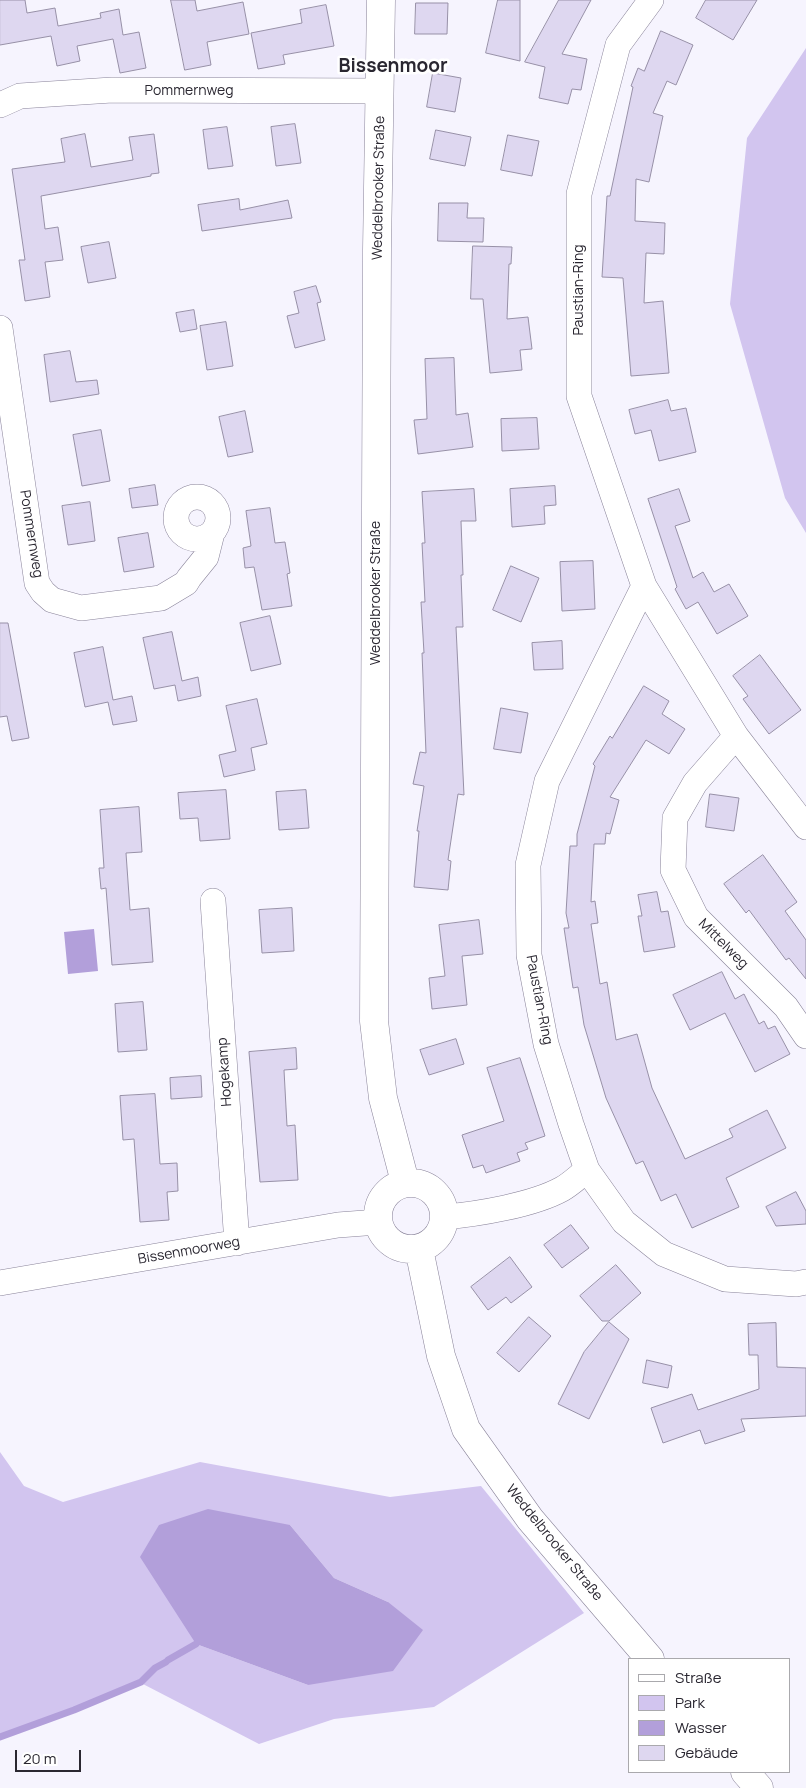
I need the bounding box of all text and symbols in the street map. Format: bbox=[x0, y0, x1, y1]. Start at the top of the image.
district label: Bissenmoor bbox=[339, 56, 447, 78]
street label: Pommernweg bbox=[145, 83, 233, 99]
street label: Weddelbrooker Straße bbox=[369, 116, 389, 260]
street label: Paustian-Ring bbox=[571, 244, 587, 336]
street label: Pommernweg bbox=[16, 489, 46, 579]
street label: Weddelbrooker Straße bbox=[368, 521, 384, 665]
street label: Mittelweg bbox=[695, 916, 751, 972]
street label: Paustian-Ring bbox=[522, 954, 556, 1046]
street label: Hogekamp bbox=[214, 1037, 236, 1107]
street label: Bissenmoorweg bbox=[137, 1234, 241, 1268]
street label: Weddelbrooker Straße bbox=[502, 1482, 606, 1604]
legend bbox=[628, 1658, 791, 1773]
text: Straße bbox=[675, 1667, 721, 1688]
text: Park bbox=[675, 1692, 705, 1713]
text: Wasser bbox=[675, 1717, 727, 1738]
scale bar bbox=[18, 1740, 84, 1772]
text: Gebäude bbox=[675, 1742, 738, 1763]
text: 20 m bbox=[23, 1748, 56, 1769]

